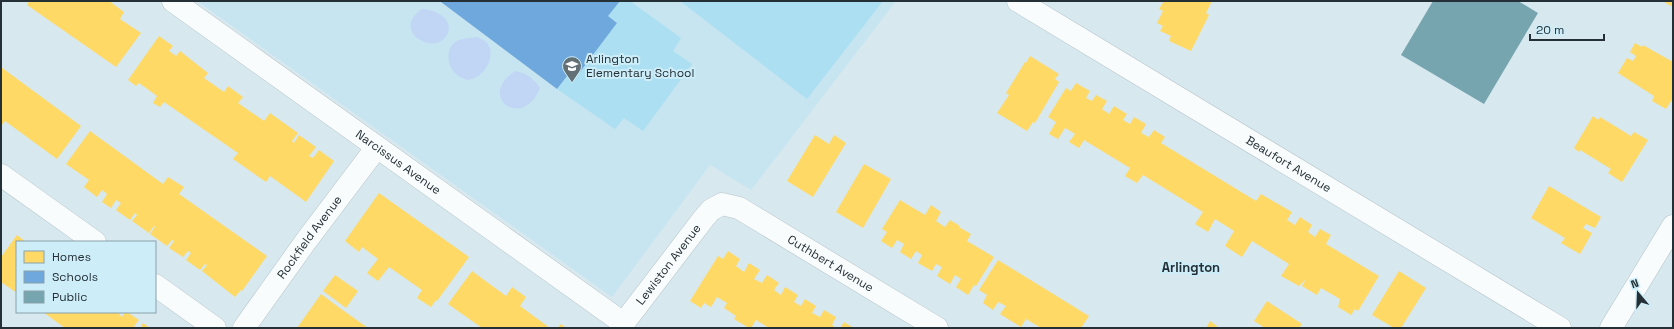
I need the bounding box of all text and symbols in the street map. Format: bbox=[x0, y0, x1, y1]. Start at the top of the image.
scale bar bbox=[1530, 16, 1604, 42]
text: 20 m bbox=[1536, 22, 1564, 38]
place label: Arlington Elementary School bbox=[586, 51, 694, 81]
school or university icon: Arlington Elementary School bbox=[561, 55, 583, 83]
street label: Narcissus Avenue bbox=[353, 126, 444, 198]
street label: Beaufort Avenue bbox=[1243, 132, 1334, 196]
street label: Rockfield Avenue bbox=[274, 192, 346, 282]
street label: Lewiston Avenue bbox=[633, 221, 705, 308]
street label: Cuthbert Avenue bbox=[784, 231, 877, 296]
legend bbox=[16, 241, 156, 313]
text: Homes bbox=[52, 249, 91, 265]
district label: Arlington bbox=[1162, 259, 1220, 276]
text: Schools bbox=[52, 269, 98, 285]
north arrow bbox=[1618, 273, 1658, 313]
text: N bbox=[1629, 276, 1641, 291]
text: Public bbox=[52, 289, 87, 305]

